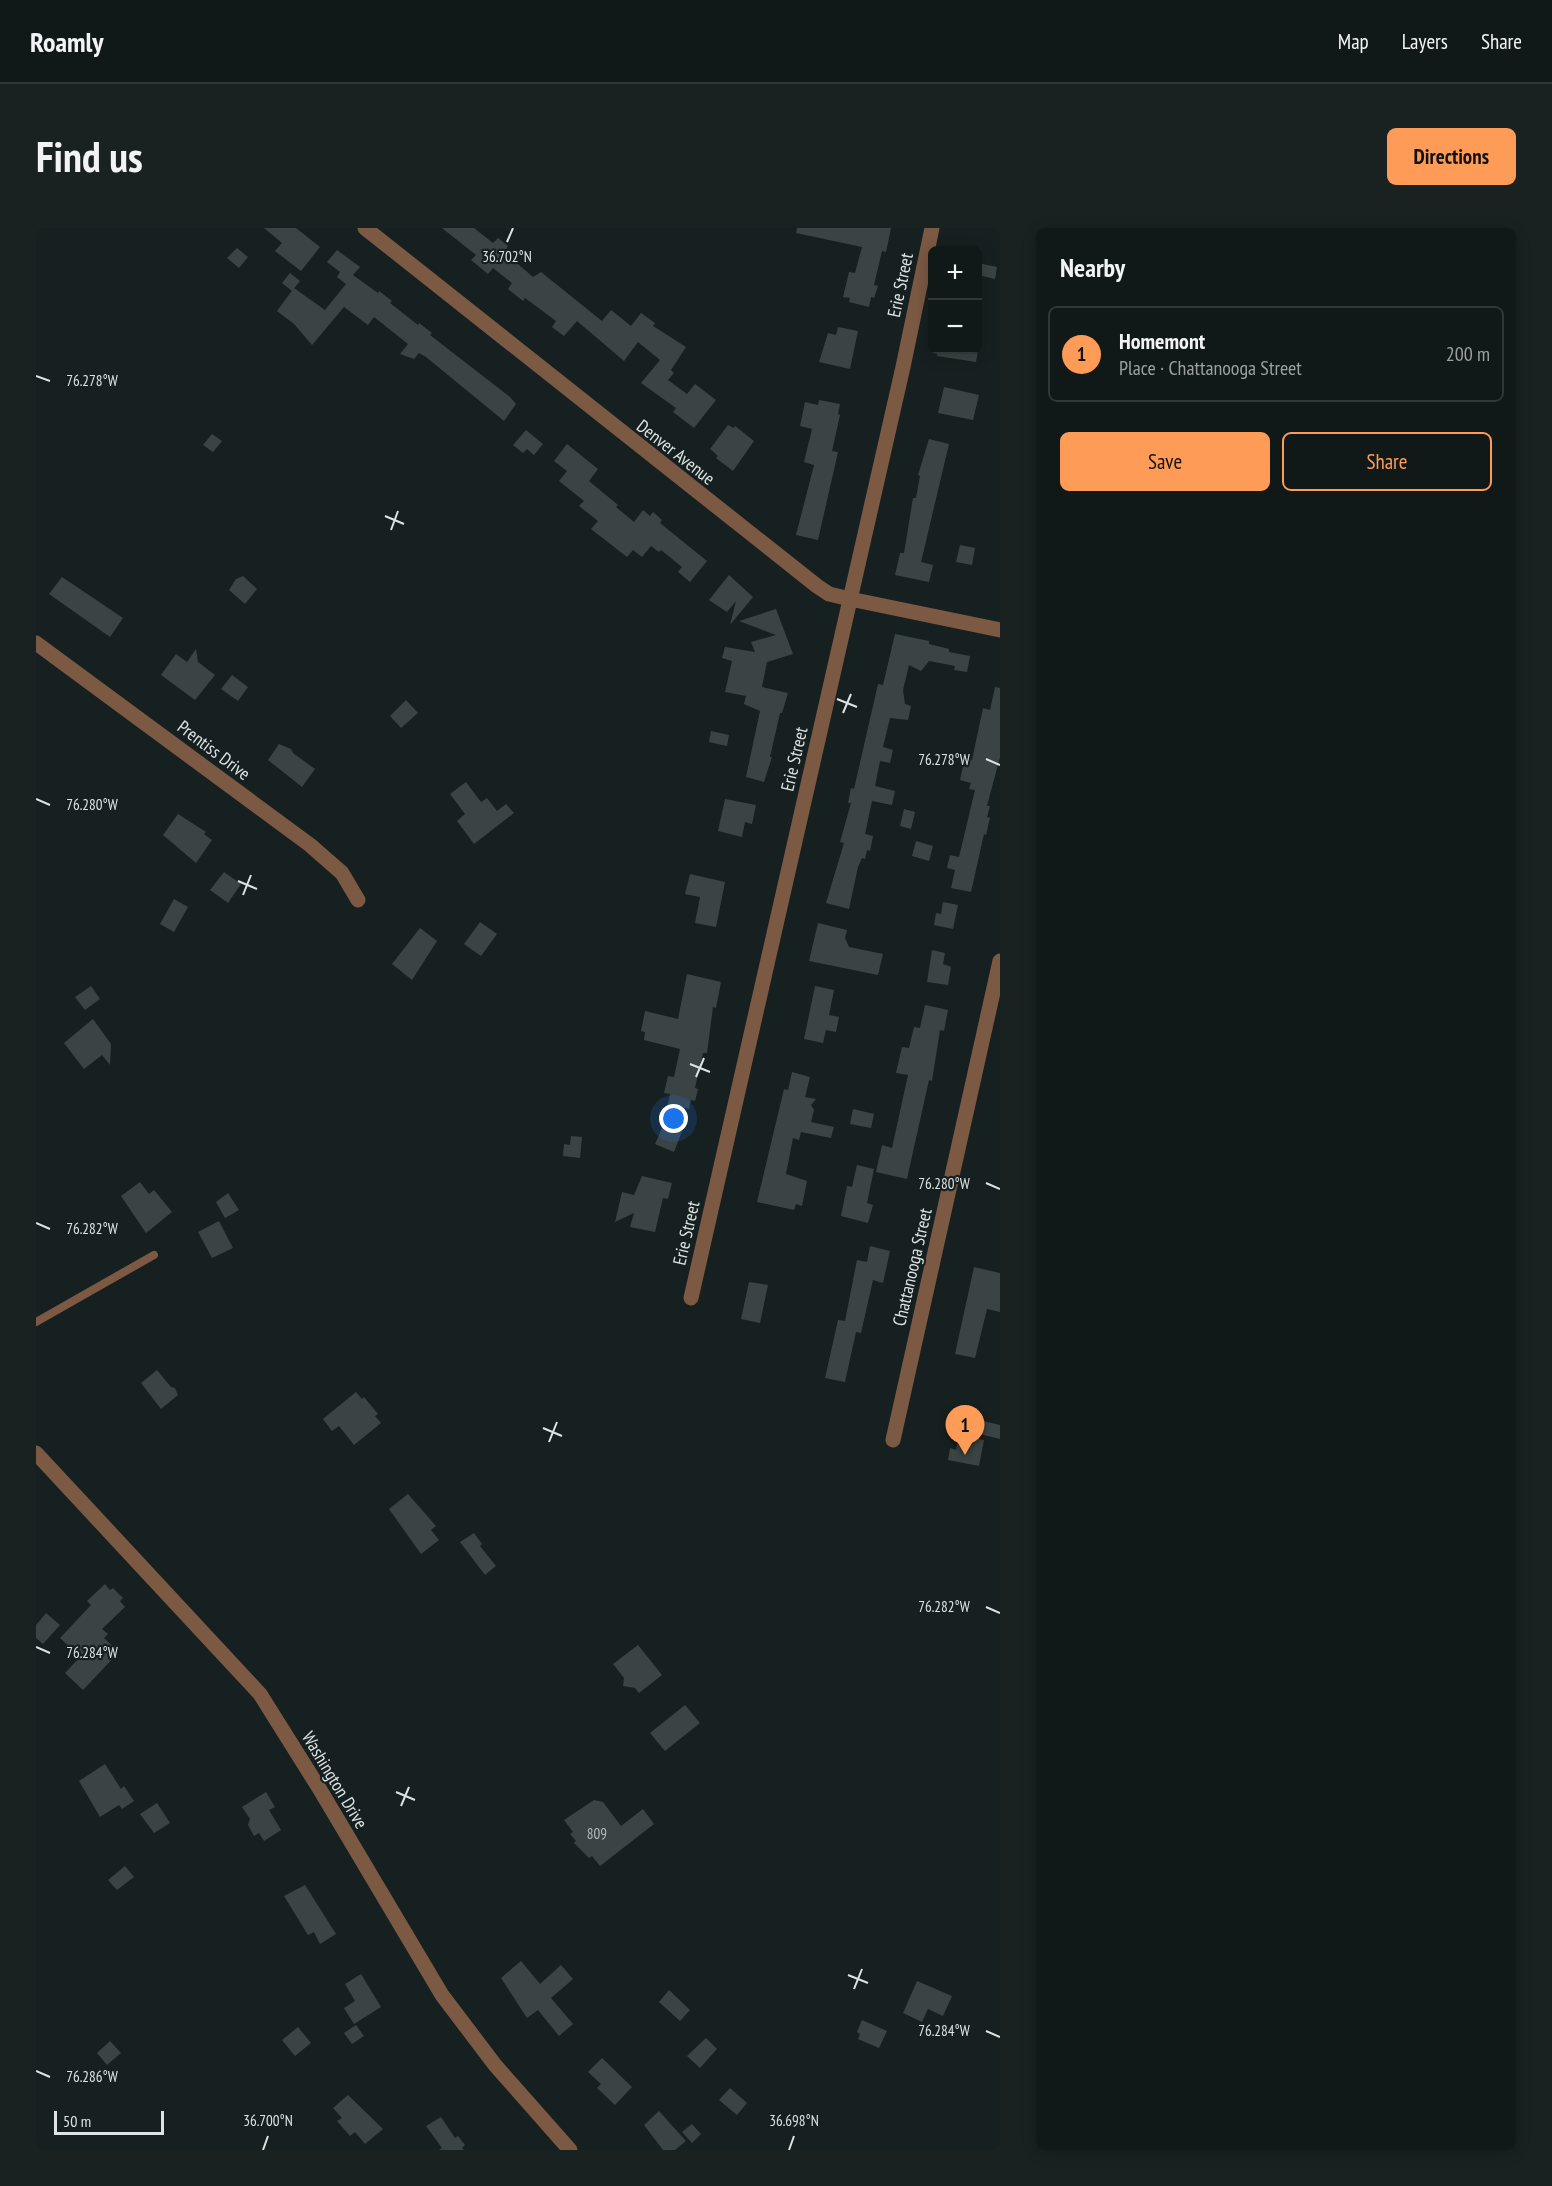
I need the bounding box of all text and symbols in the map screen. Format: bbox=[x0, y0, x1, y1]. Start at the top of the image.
text: Roamly bbox=[30, 23, 104, 60]
text: Map bbox=[1338, 28, 1369, 55]
text: Layers bbox=[1402, 28, 1448, 55]
text: Share bbox=[1481, 28, 1522, 55]
button: Directions bbox=[1387, 128, 1516, 185]
text: Find us bbox=[36, 129, 143, 184]
map controls bbox=[928, 246, 982, 354]
button: + bbox=[928, 246, 982, 300]
text: 36.702°N bbox=[482, 247, 532, 266]
street label: Erie Street bbox=[882, 251, 918, 319]
text: Nearby bbox=[1060, 251, 1125, 284]
button: − bbox=[928, 300, 982, 354]
text: Homemont bbox=[1119, 327, 1205, 355]
text: 1 bbox=[1077, 341, 1086, 367]
text: 200 m bbox=[1446, 341, 1490, 367]
text: Place · Chattanooga Street bbox=[1119, 355, 1302, 381]
text: 76.278°W bbox=[66, 371, 118, 390]
street label: Denver Avenue bbox=[632, 414, 720, 490]
button: Save bbox=[1060, 432, 1270, 491]
button: Share bbox=[1282, 432, 1492, 491]
street label: Prentiss Drive bbox=[173, 715, 255, 785]
street label: Erie Street bbox=[775, 725, 813, 793]
text: 76.278°W bbox=[918, 750, 970, 769]
text: 76.280°W bbox=[66, 795, 118, 814]
your location bbox=[659, 1104, 688, 1133]
text: 76.280°W bbox=[918, 1174, 970, 1193]
street label: Erie Street bbox=[667, 1199, 705, 1267]
street label: Chattanooga Street bbox=[887, 1206, 937, 1328]
text: 76.282°W bbox=[66, 1219, 118, 1238]
pin: 1 bbox=[946, 1406, 984, 1455]
text: 76.282°W bbox=[918, 1597, 970, 1616]
text: 76.284°W bbox=[66, 1643, 118, 1662]
street label: Washington Drive bbox=[297, 1727, 373, 1833]
house number: 809 bbox=[587, 1824, 607, 1843]
text: 76.284°W bbox=[918, 2021, 970, 2040]
text: 76.286°W bbox=[66, 2067, 118, 2086]
scale bar bbox=[54, 2108, 164, 2136]
text: 50 m bbox=[63, 2111, 91, 2131]
text: 36.700°N bbox=[243, 2111, 293, 2130]
text: 36.698°N bbox=[769, 2111, 819, 2130]

